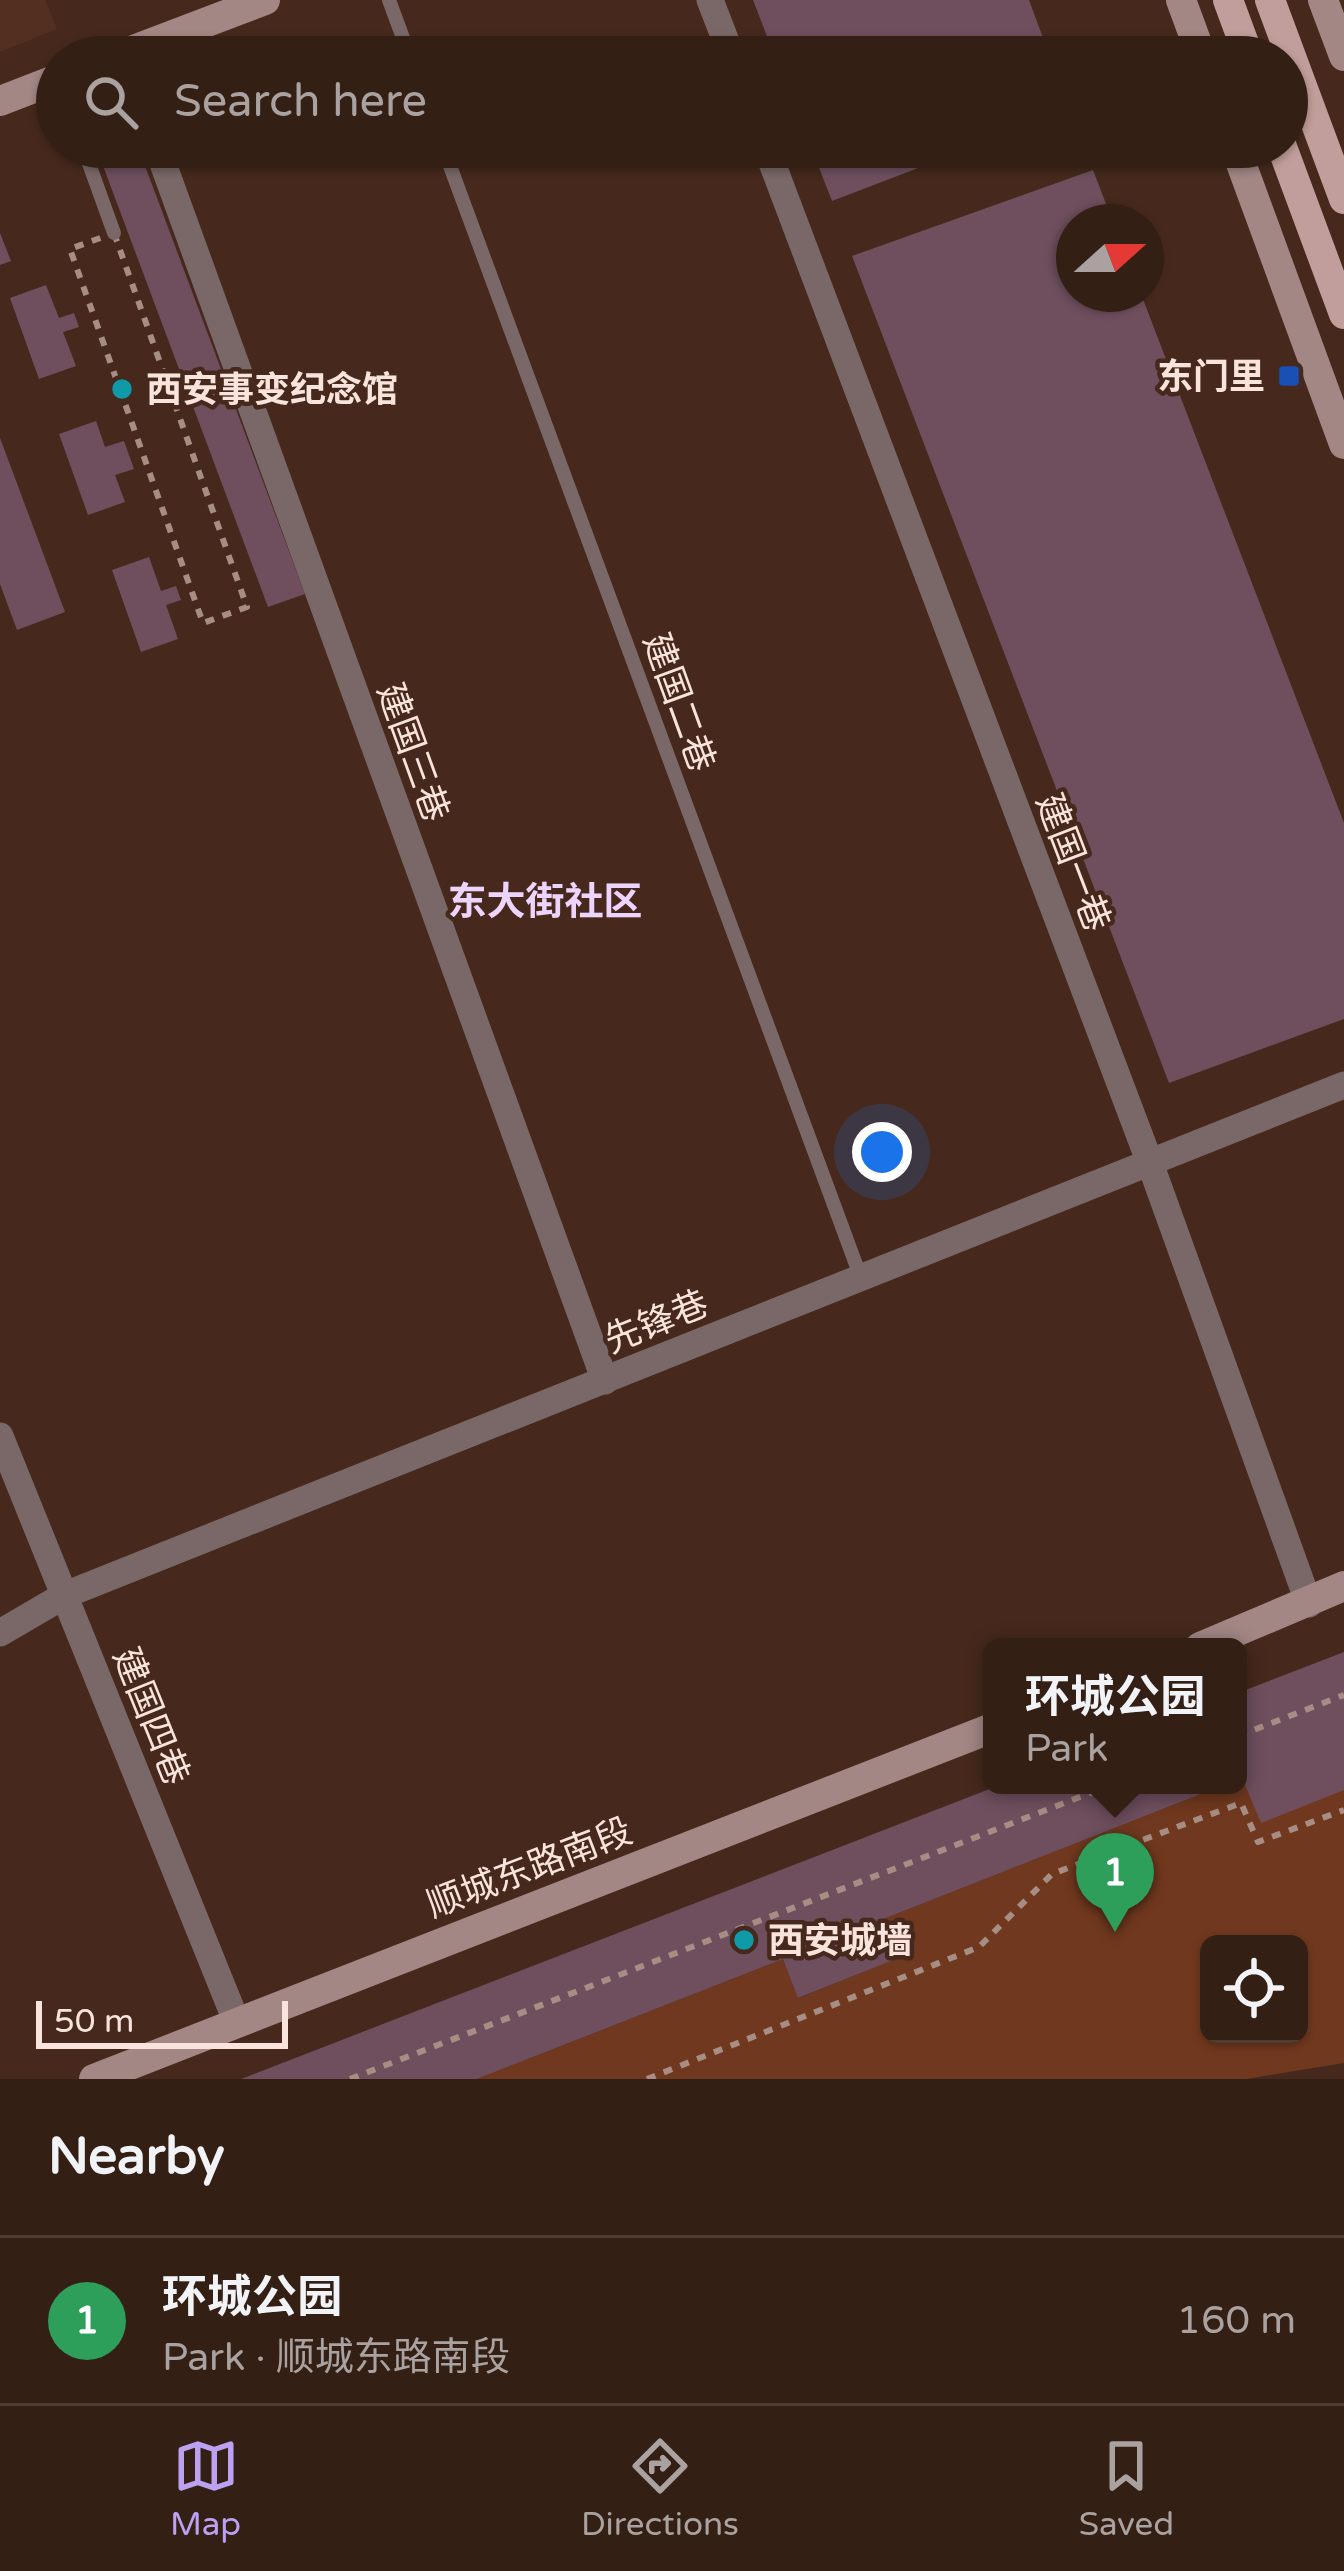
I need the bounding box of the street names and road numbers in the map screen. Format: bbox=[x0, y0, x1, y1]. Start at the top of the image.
street label: 建国二巷 bbox=[634, 627, 723, 778]
street label: 建国三巷 bbox=[368, 677, 457, 828]
street label: 建国一巷 bbox=[1027, 788, 1118, 937]
street label: 先锋巷 bbox=[598, 1282, 715, 1363]
street label: 建国四巷 bbox=[104, 1642, 198, 1791]
street label: 顺城东路南段 bbox=[421, 1810, 638, 1927]

